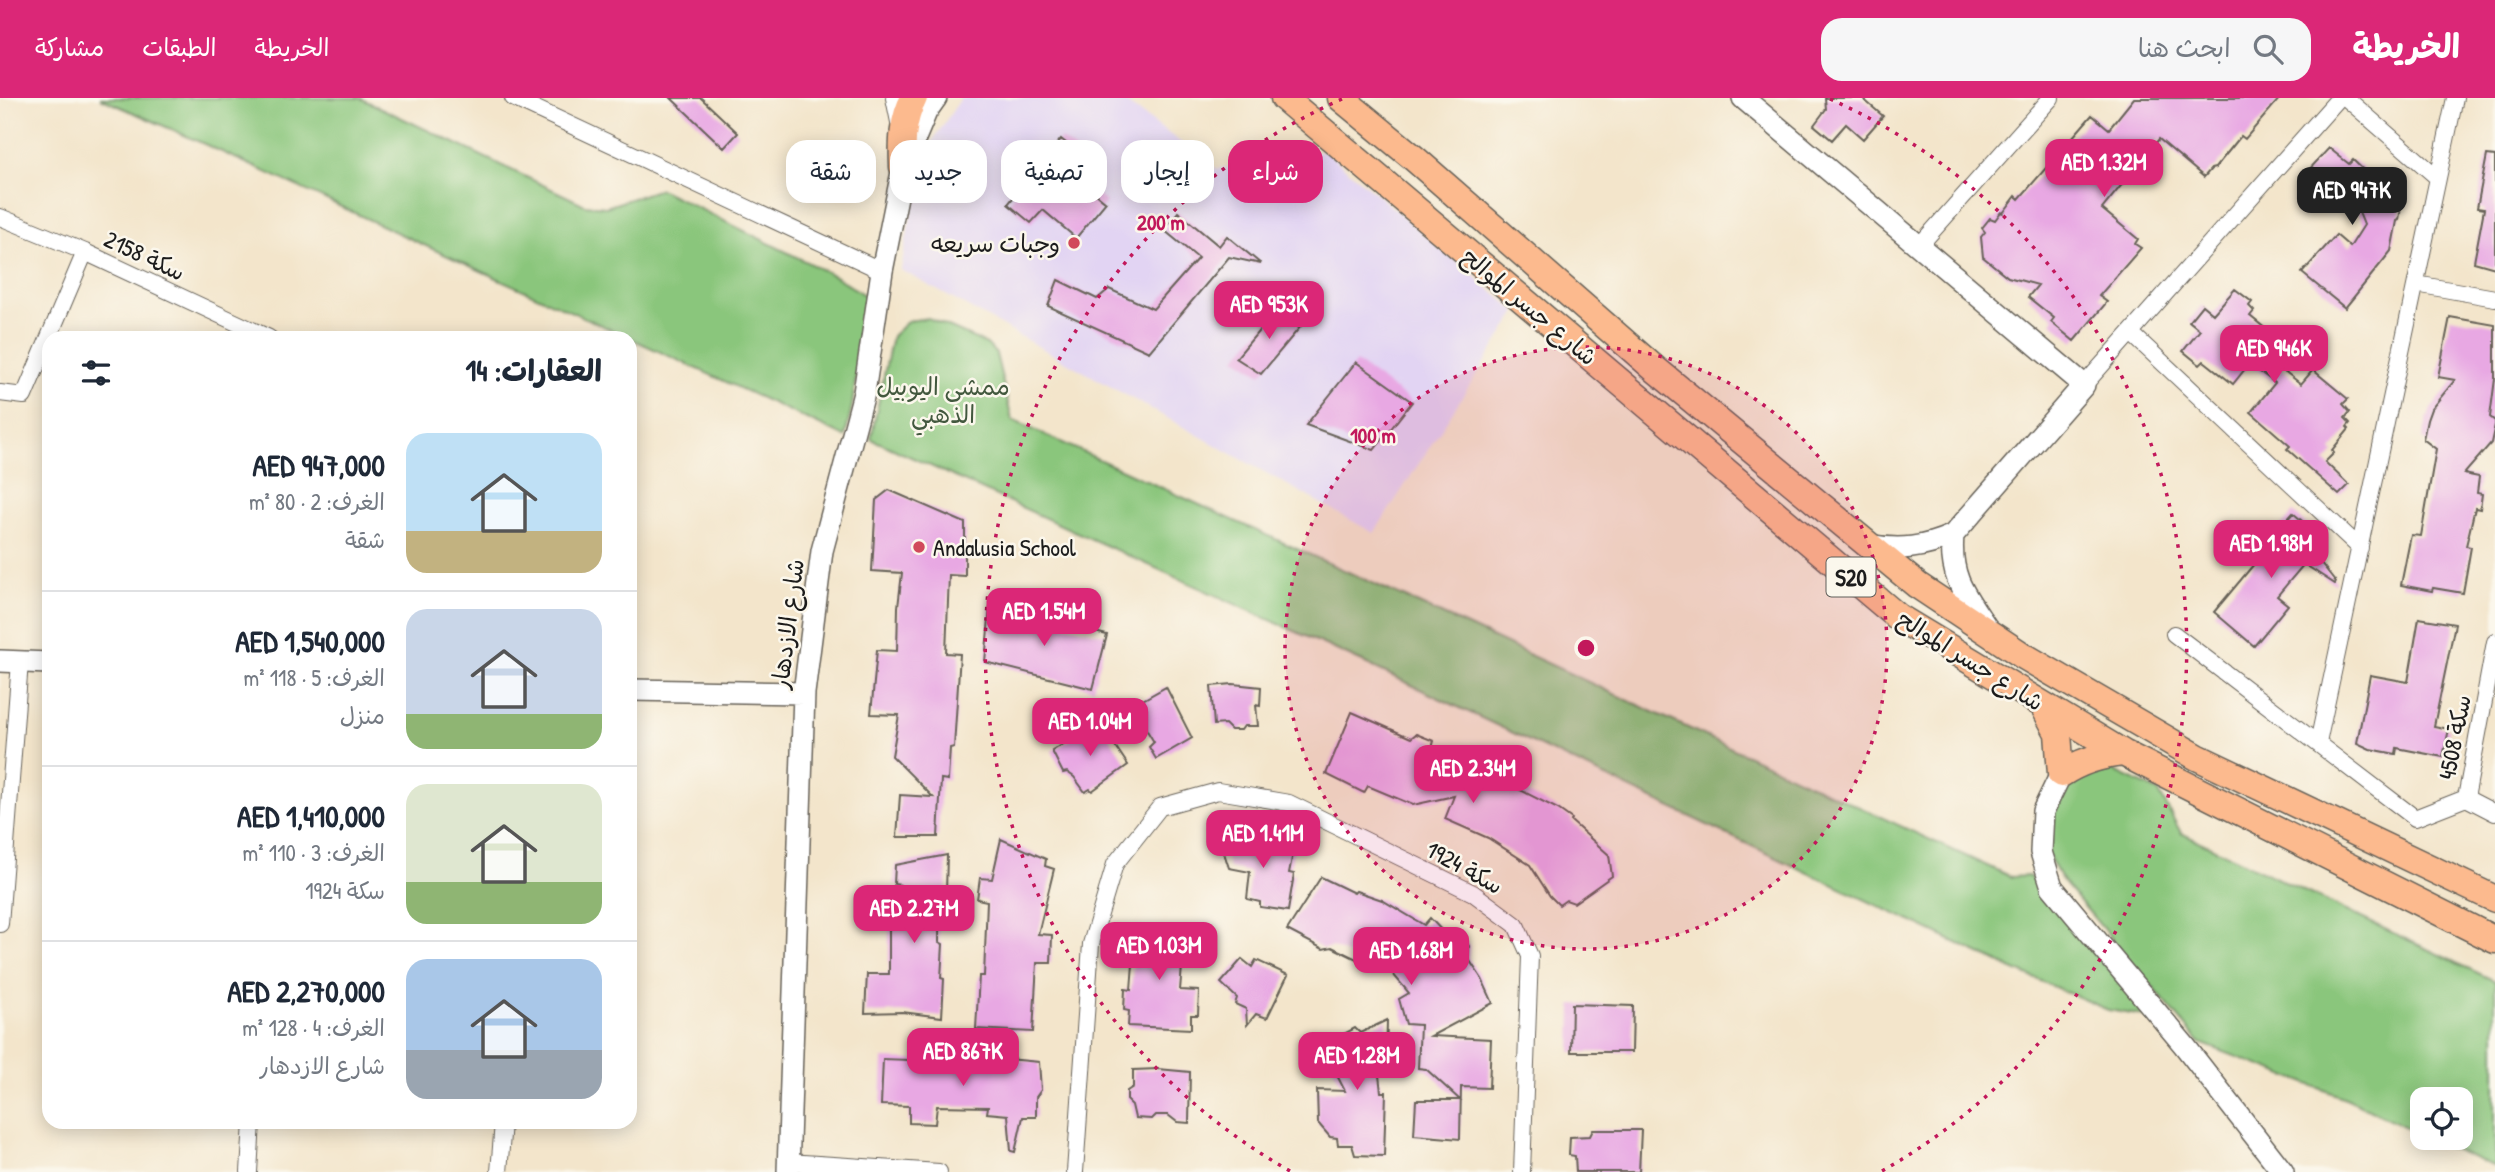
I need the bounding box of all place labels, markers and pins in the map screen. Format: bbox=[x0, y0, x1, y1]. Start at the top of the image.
pin: AED 1.32M bbox=[2024, 140, 2184, 199]
pin: AED 947K bbox=[2280, 167, 2424, 227]
place label: وجبات سريعه bbox=[931, 227, 1060, 259]
marker: وجبات سريعه bbox=[1066, 235, 1082, 251]
pin: AED 953K bbox=[1197, 282, 1341, 341]
pin: AED 946K bbox=[2202, 326, 2346, 385]
pin: AED 1.98M bbox=[2191, 520, 2351, 580]
place label: Andalusia School bbox=[933, 531, 1077, 563]
marker: Andalusia School bbox=[911, 539, 927, 555]
pin: AED 1.54M bbox=[964, 588, 1124, 648]
centre of rings bbox=[1574, 636, 1598, 660]
pin: AED 1.04M bbox=[1010, 698, 1170, 758]
pin: AED 2.34M bbox=[1393, 746, 1553, 805]
pin: AED 1.41M bbox=[1183, 810, 1343, 870]
pin: AED 2.27M bbox=[834, 886, 994, 945]
pin: AED 1.03M bbox=[1079, 922, 1239, 982]
pin: AED 1.68M bbox=[1331, 928, 1491, 987]
pin: AED 867K bbox=[891, 1028, 1035, 1088]
pin: AED 1.28M bbox=[1277, 1032, 1437, 1092]

